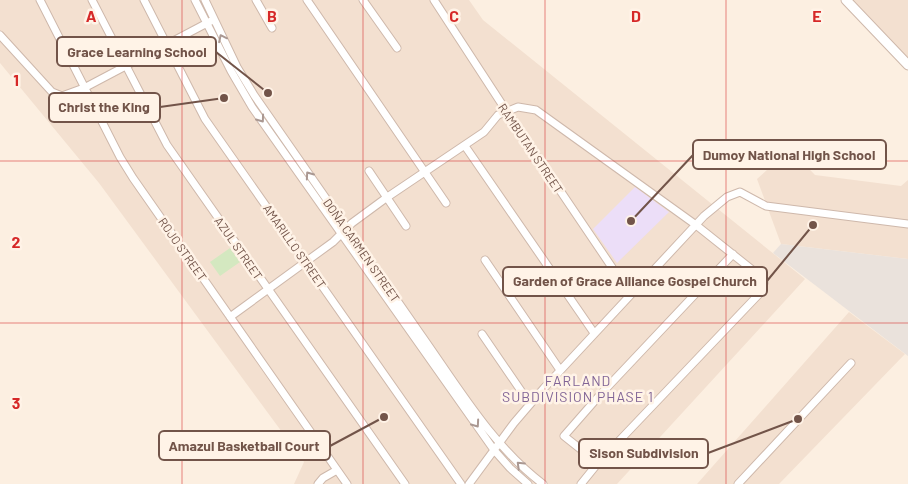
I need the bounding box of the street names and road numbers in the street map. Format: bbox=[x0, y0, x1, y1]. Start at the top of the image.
street label: RAMBUTAN STREET bbox=[496, 100, 566, 196]
street label: DOÑA CARMEN STREET bbox=[321, 196, 403, 305]
street label: AMARILLO STREET bbox=[261, 201, 329, 291]
street label: AZUL STREET bbox=[212, 214, 266, 282]
street label: ROJO STREET bbox=[156, 215, 210, 283]

